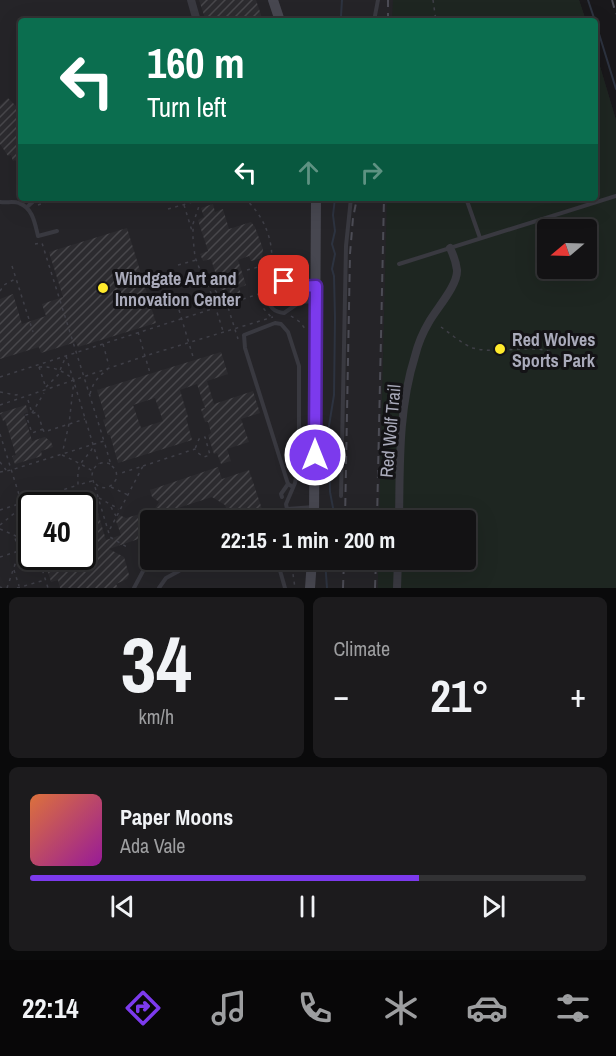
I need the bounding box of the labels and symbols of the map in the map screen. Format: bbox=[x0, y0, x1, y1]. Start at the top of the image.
north arrow bbox=[537, 219, 597, 279]
pin bbox=[258, 255, 309, 306]
place label: Windgate Art and Innovation Center bbox=[115, 266, 241, 312]
marker: Windgate Art and Innovation Center bbox=[96, 281, 110, 295]
place label: Red Wolves Sports Park bbox=[512, 327, 596, 373]
marker: Red Wolves Sports Park bbox=[493, 342, 507, 356]
street label: Red Wolf Trail bbox=[373, 383, 407, 479]
position arrow bbox=[283, 423, 347, 487]
speed limit sign: 40 bbox=[18, 492, 96, 570]

